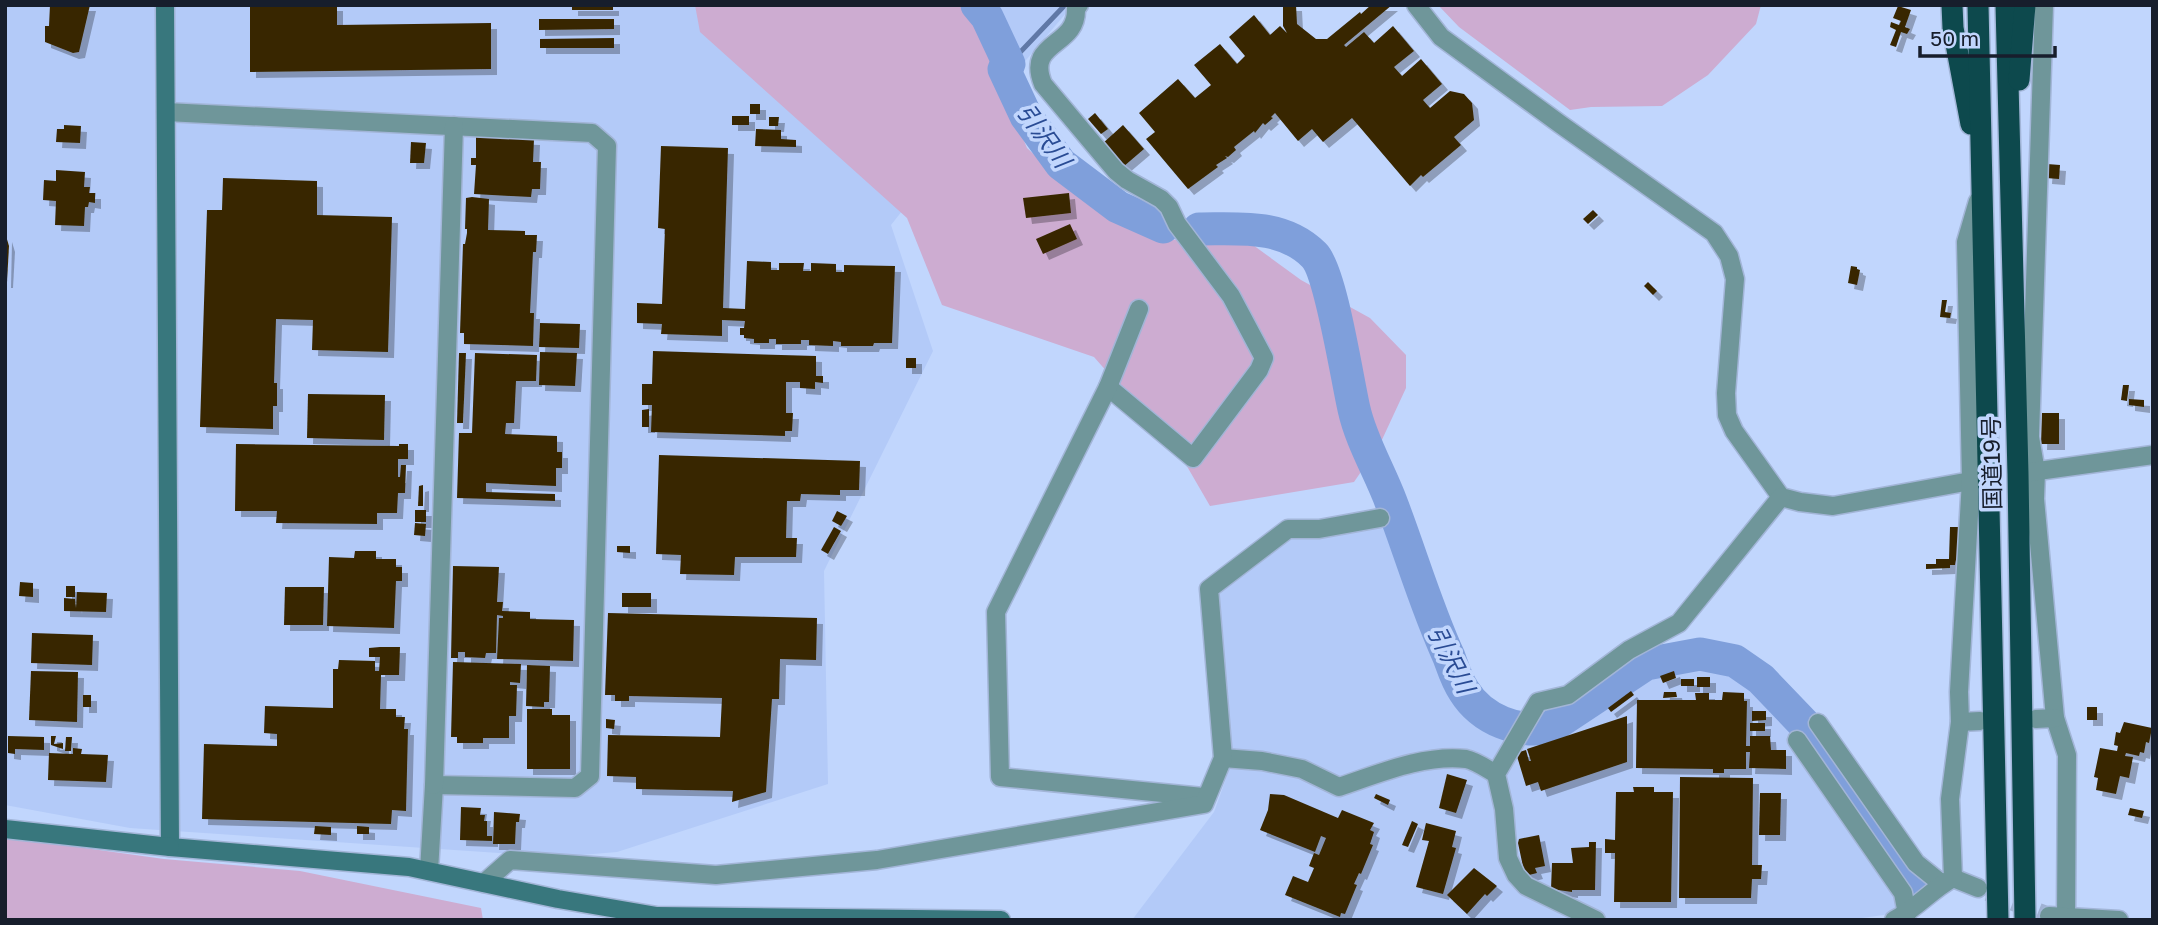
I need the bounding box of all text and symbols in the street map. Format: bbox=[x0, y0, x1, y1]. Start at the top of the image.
scale bar bbox=[1920, 14, 2055, 58]
text: 50 m bbox=[1930, 25, 1979, 51]
water label: 引沢川 bbox=[1012, 97, 1080, 175]
street label: 国道19号 bbox=[1976, 416, 2006, 510]
water label: 引沢川 bbox=[1423, 620, 1483, 700]

